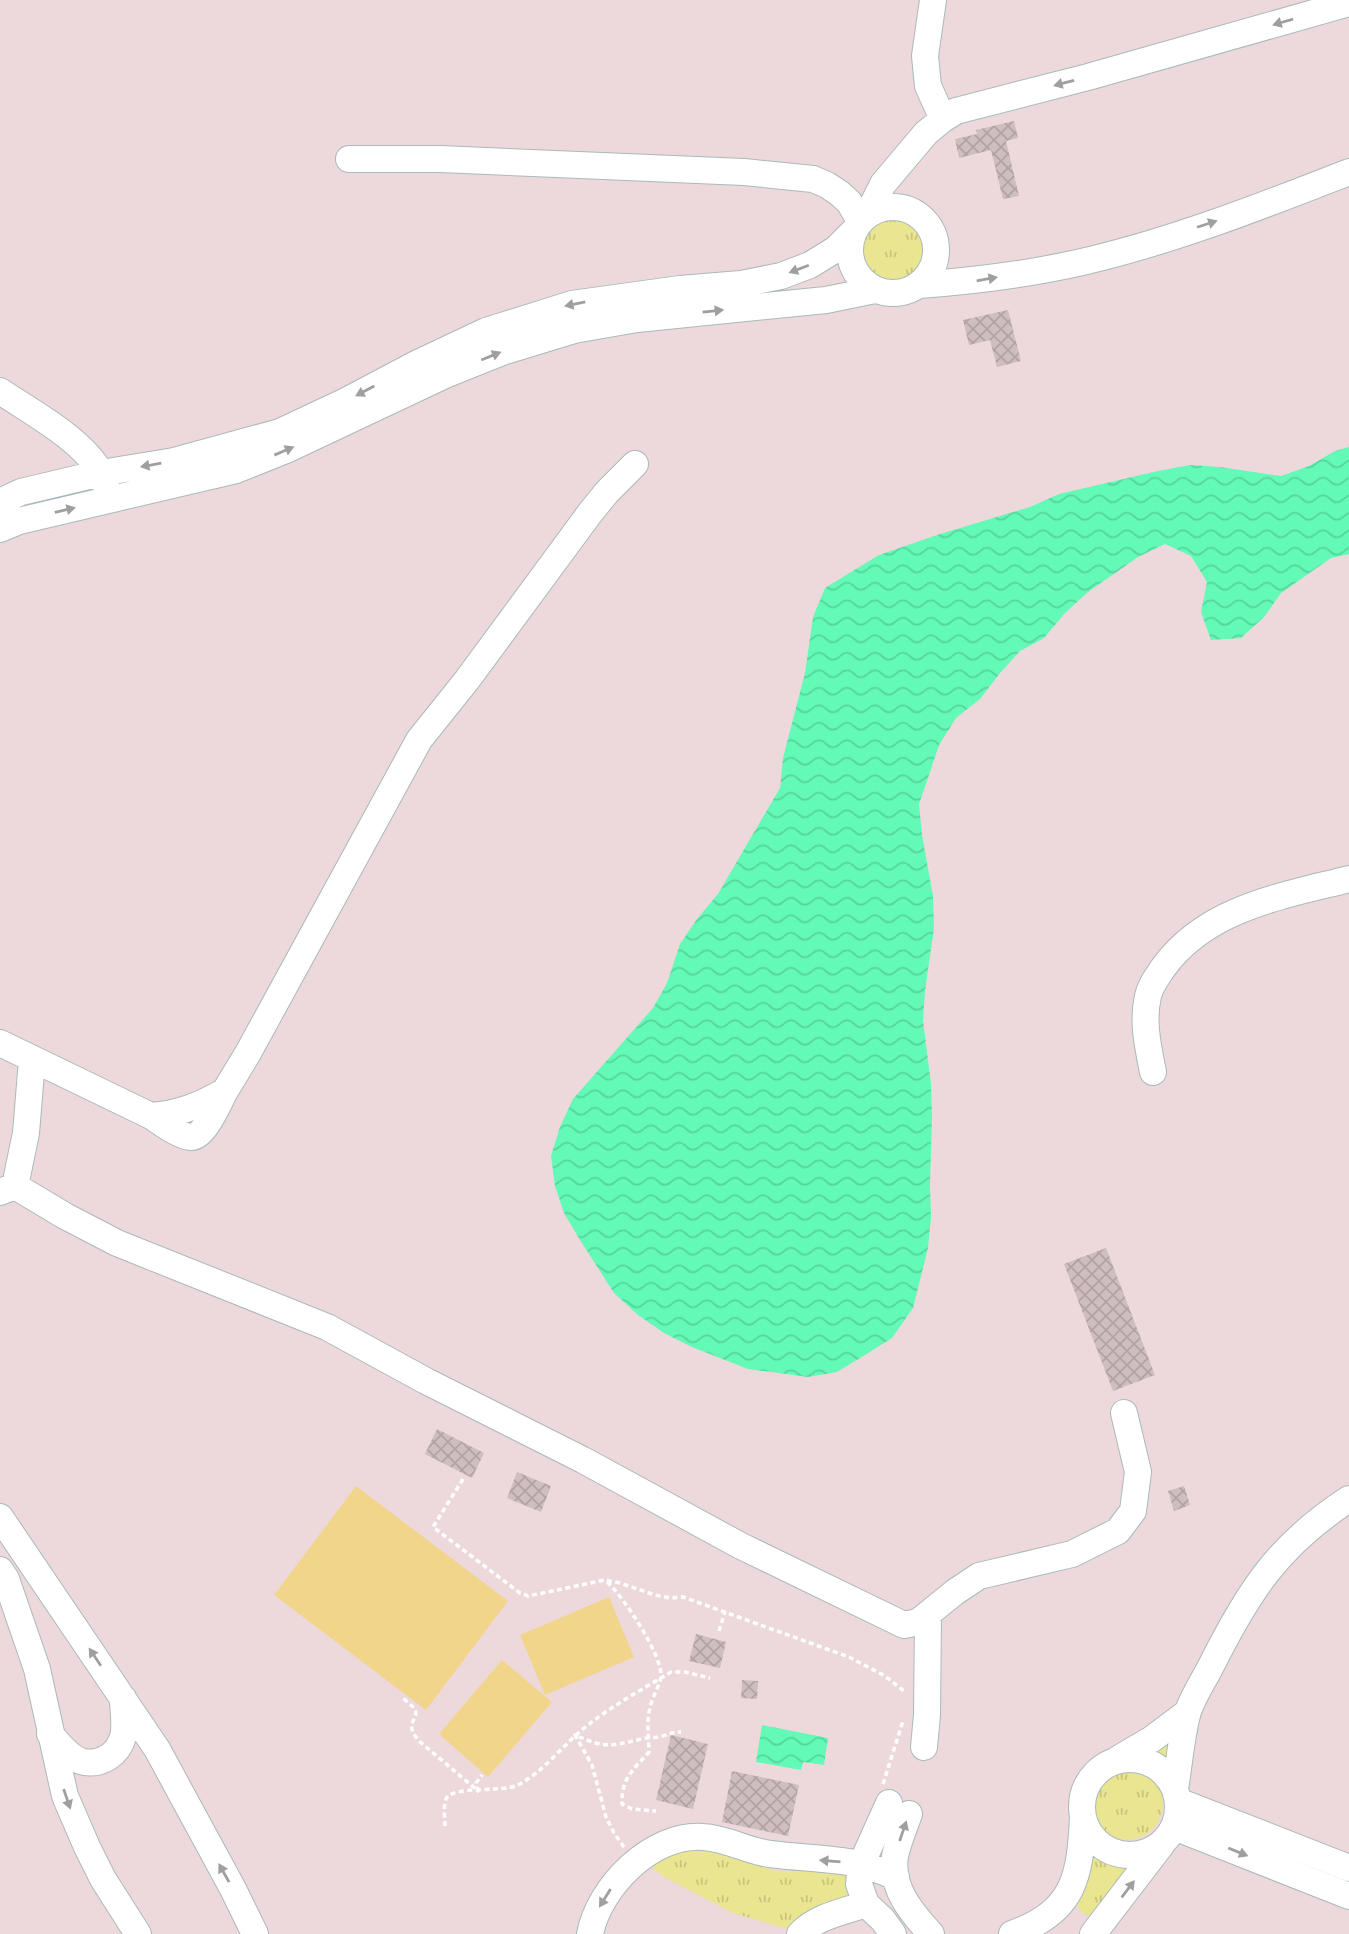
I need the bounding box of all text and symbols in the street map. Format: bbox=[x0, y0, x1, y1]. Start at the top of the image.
one-way arrow bbox=[1272, 17, 1294, 28]
one-way arrow bbox=[1053, 78, 1075, 89]
one-way arrow bbox=[1197, 218, 1218, 229]
one-way arrow bbox=[788, 264, 809, 275]
one-way arrow bbox=[976, 273, 998, 284]
one-way arrow bbox=[564, 299, 586, 310]
one-way arrow bbox=[702, 305, 724, 316]
one-way arrow bbox=[481, 351, 502, 362]
one-way arrow bbox=[355, 385, 375, 397]
one-way arrow bbox=[274, 445, 295, 456]
one-way arrow bbox=[140, 460, 162, 471]
one-way arrow bbox=[54, 504, 76, 515]
one-way arrow bbox=[88, 1648, 102, 1666]
one-way arrow bbox=[62, 1789, 73, 1810]
one-way arrow bbox=[898, 1820, 909, 1841]
one-way arrow bbox=[1227, 1847, 1248, 1858]
one-way arrow bbox=[819, 1855, 841, 1866]
one-way arrow bbox=[219, 1863, 230, 1883]
one-way arrow bbox=[1120, 1881, 1135, 1899]
one-way arrow bbox=[599, 1888, 612, 1907]

